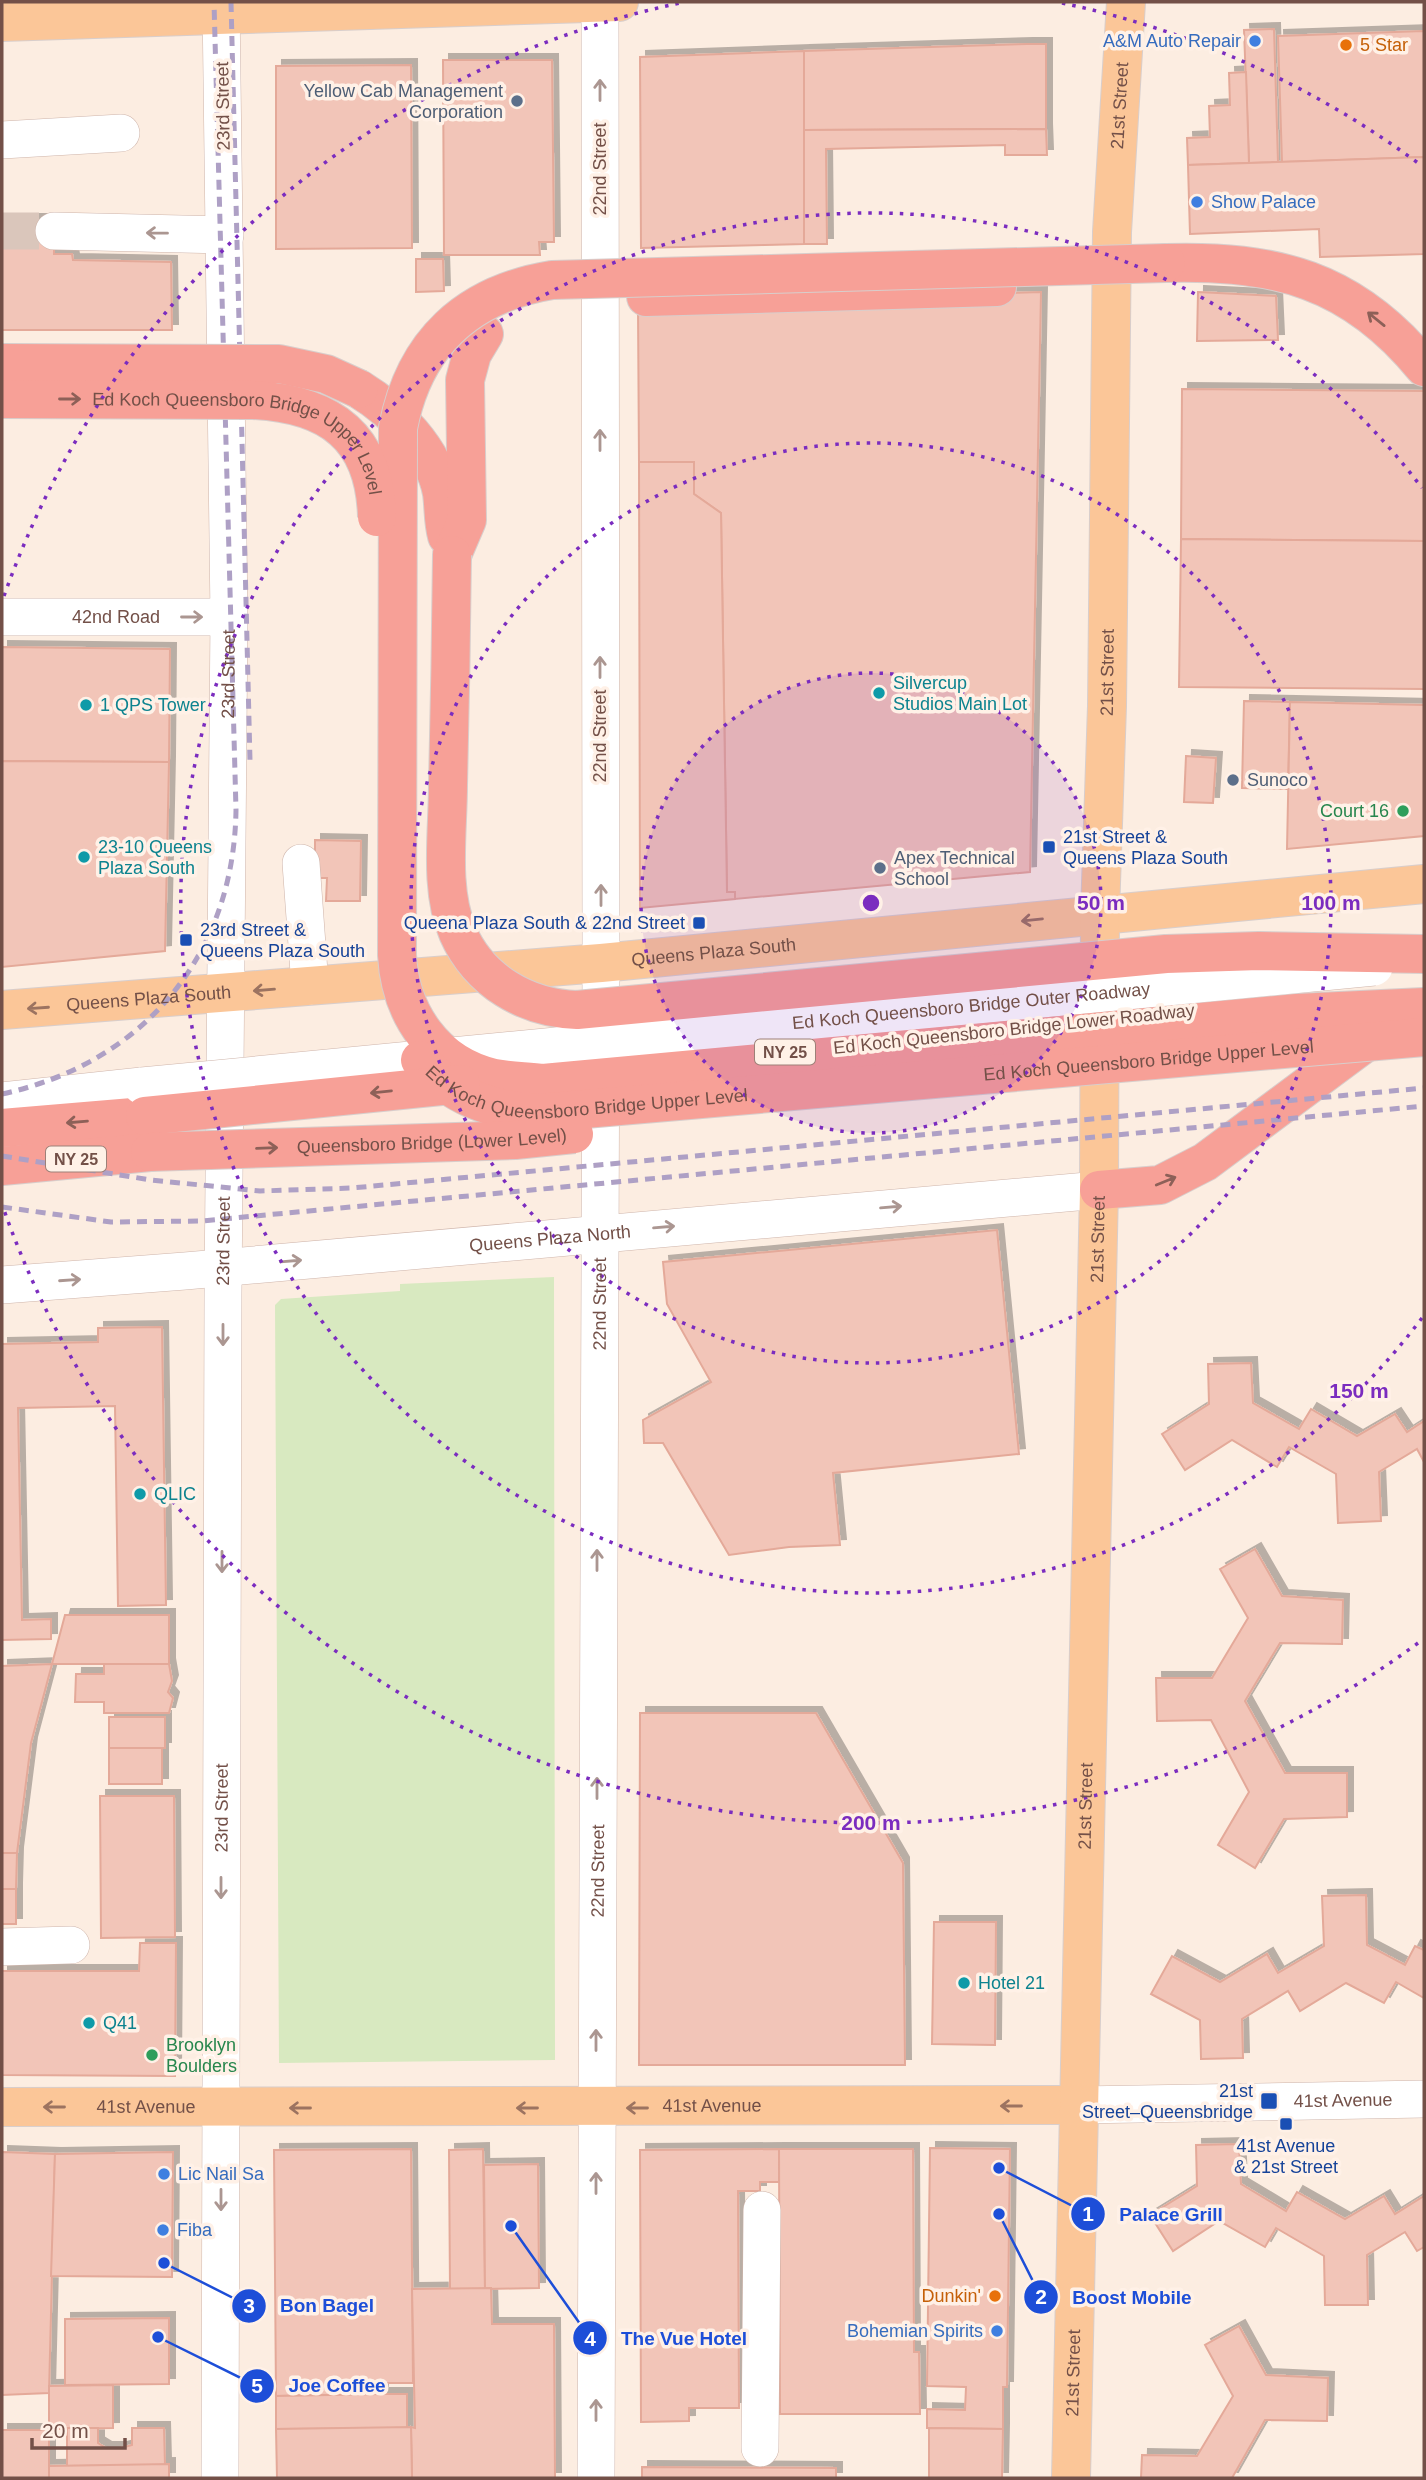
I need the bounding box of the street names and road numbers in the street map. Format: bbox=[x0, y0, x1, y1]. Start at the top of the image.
street label: 23rd Street bbox=[212, 61, 234, 151]
street label: 21st Street bbox=[1107, 62, 1132, 150]
street label: 22nd Street bbox=[590, 122, 610, 216]
street label: Ed Koch Queensboro Bridge Upper Level bbox=[92, 389, 385, 496]
street label: 42nd Road bbox=[72, 607, 160, 627]
street label: 23rd Street bbox=[218, 629, 239, 719]
street label: 21st Street bbox=[1097, 629, 1118, 716]
street label: 22nd Street bbox=[590, 689, 610, 783]
street label: Queens Plaza South bbox=[630, 934, 797, 970]
street label: Ed Koch Queensboro Bridge Outer Roadway bbox=[791, 979, 1151, 1033]
street label: Queens Plaza South bbox=[65, 982, 232, 1015]
street label: Ed Koch Queensboro Bridge Lower Roadway bbox=[832, 1000, 1196, 1058]
street label: Ed Koch Queensboro Bridge Upper Level bbox=[983, 1036, 1315, 1085]
road number: NY 25 bbox=[755, 1040, 815, 1064]
street label: Ed Koch Queensboro Bridge Upper Level bbox=[422, 1062, 749, 1123]
street label: Queensboro Bridge (Lower Level) bbox=[296, 1125, 568, 1157]
road number: NY 25 bbox=[46, 1147, 106, 1172]
street label: 23rd Street bbox=[213, 1196, 234, 1286]
street label: 21st Street bbox=[1087, 1196, 1109, 1283]
street label: Queens Plaza North bbox=[468, 1222, 632, 1256]
street label: 22nd Street bbox=[590, 1257, 610, 1351]
street label: 21st Street bbox=[1075, 1762, 1097, 1850]
street label: 23rd Street bbox=[212, 1763, 232, 1853]
street label: 22nd Street bbox=[588, 1824, 608, 1918]
street label: 41st Avenue bbox=[1293, 2090, 1393, 2111]
street label: 41st Avenue bbox=[663, 2096, 761, 2116]
street label: 41st Avenue bbox=[97, 2097, 195, 2117]
street label: 21st Street bbox=[1062, 2329, 1084, 2417]

